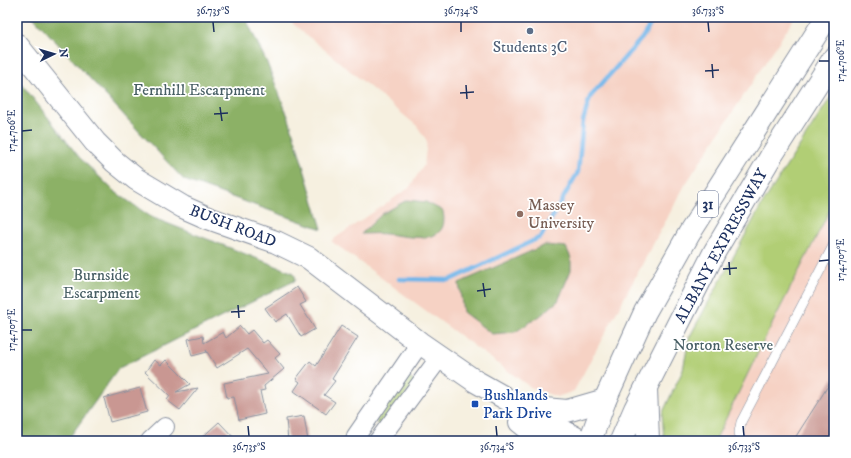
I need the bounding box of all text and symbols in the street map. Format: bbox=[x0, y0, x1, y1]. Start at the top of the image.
text: 36.735°S bbox=[196, 5, 230, 17]
text: 36.734°S bbox=[444, 5, 478, 17]
text: 36.733°S bbox=[692, 5, 724, 17]
marker: Students 3C bbox=[525, 26, 535, 36]
north arrow bbox=[34, 34, 74, 74]
place label: Students 3C bbox=[493, 37, 567, 57]
text: 174.706°E bbox=[835, 40, 847, 82]
text: N bbox=[56, 48, 70, 58]
park label: Fernhill Escarpment bbox=[133, 80, 265, 100]
text: 174.706°E bbox=[6, 110, 18, 152]
street label: ALBANY EXPRESSWAY bbox=[670, 164, 772, 327]
road number: 31 bbox=[698, 191, 718, 217]
place label: Massey University bbox=[528, 195, 595, 233]
street label: BUSH ROAD bbox=[187, 200, 279, 252]
marker: Massey University bbox=[515, 209, 525, 219]
text: 174.707°E bbox=[835, 239, 847, 281]
park label: Burnside Escarpment bbox=[63, 265, 139, 303]
text: 174.707°E bbox=[6, 309, 18, 351]
park label: Norton Reserve bbox=[673, 335, 773, 355]
place label: Bushlands Park Drive bbox=[483, 385, 552, 423]
marker: Bushlands Park Drive bbox=[470, 399, 480, 409]
text: 36.735°S bbox=[232, 441, 266, 453]
text: 36.734°S bbox=[480, 441, 514, 453]
text: 36.733°S bbox=[728, 441, 760, 453]

